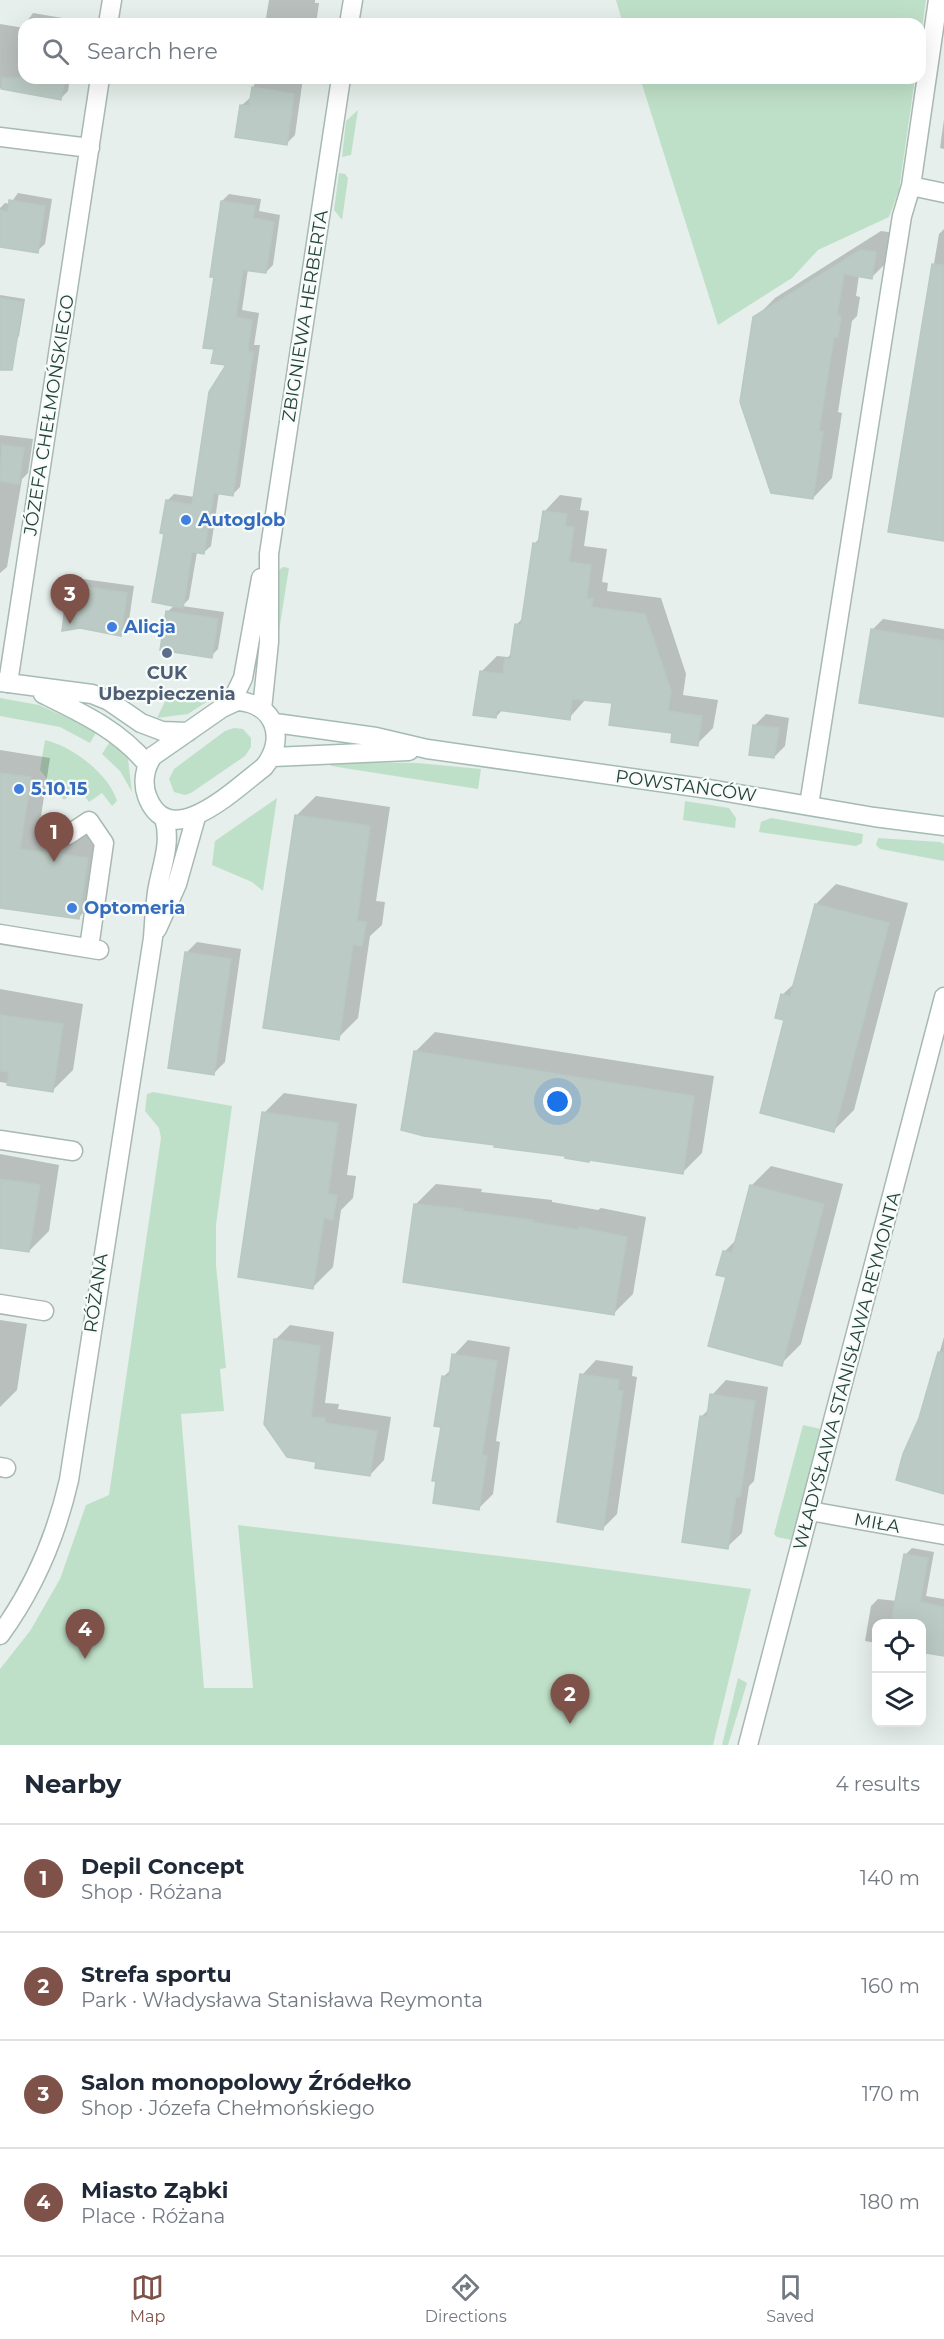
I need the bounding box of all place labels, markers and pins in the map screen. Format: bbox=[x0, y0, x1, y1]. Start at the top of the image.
place label: Autoglob bbox=[197, 509, 286, 531]
marker: Autoglob bbox=[179, 513, 193, 527]
pin: 3 bbox=[50, 574, 90, 624]
place label: Alicja bbox=[123, 616, 176, 638]
marker: Alicja bbox=[105, 620, 119, 634]
marker: CUK Ubezpieczenia bbox=[160, 646, 174, 660]
place label: CUK Ubezpieczenia bbox=[98, 662, 236, 705]
place label: 5.10.15 bbox=[31, 778, 88, 800]
marker: 5.10.15 bbox=[12, 782, 26, 796]
pin: 1 bbox=[34, 812, 74, 862]
place label: Optomeria bbox=[84, 897, 185, 919]
marker: Optomeria bbox=[65, 901, 79, 915]
pin: 4 bbox=[66, 1610, 104, 1659]
pin: 2 bbox=[550, 1674, 590, 1724]

